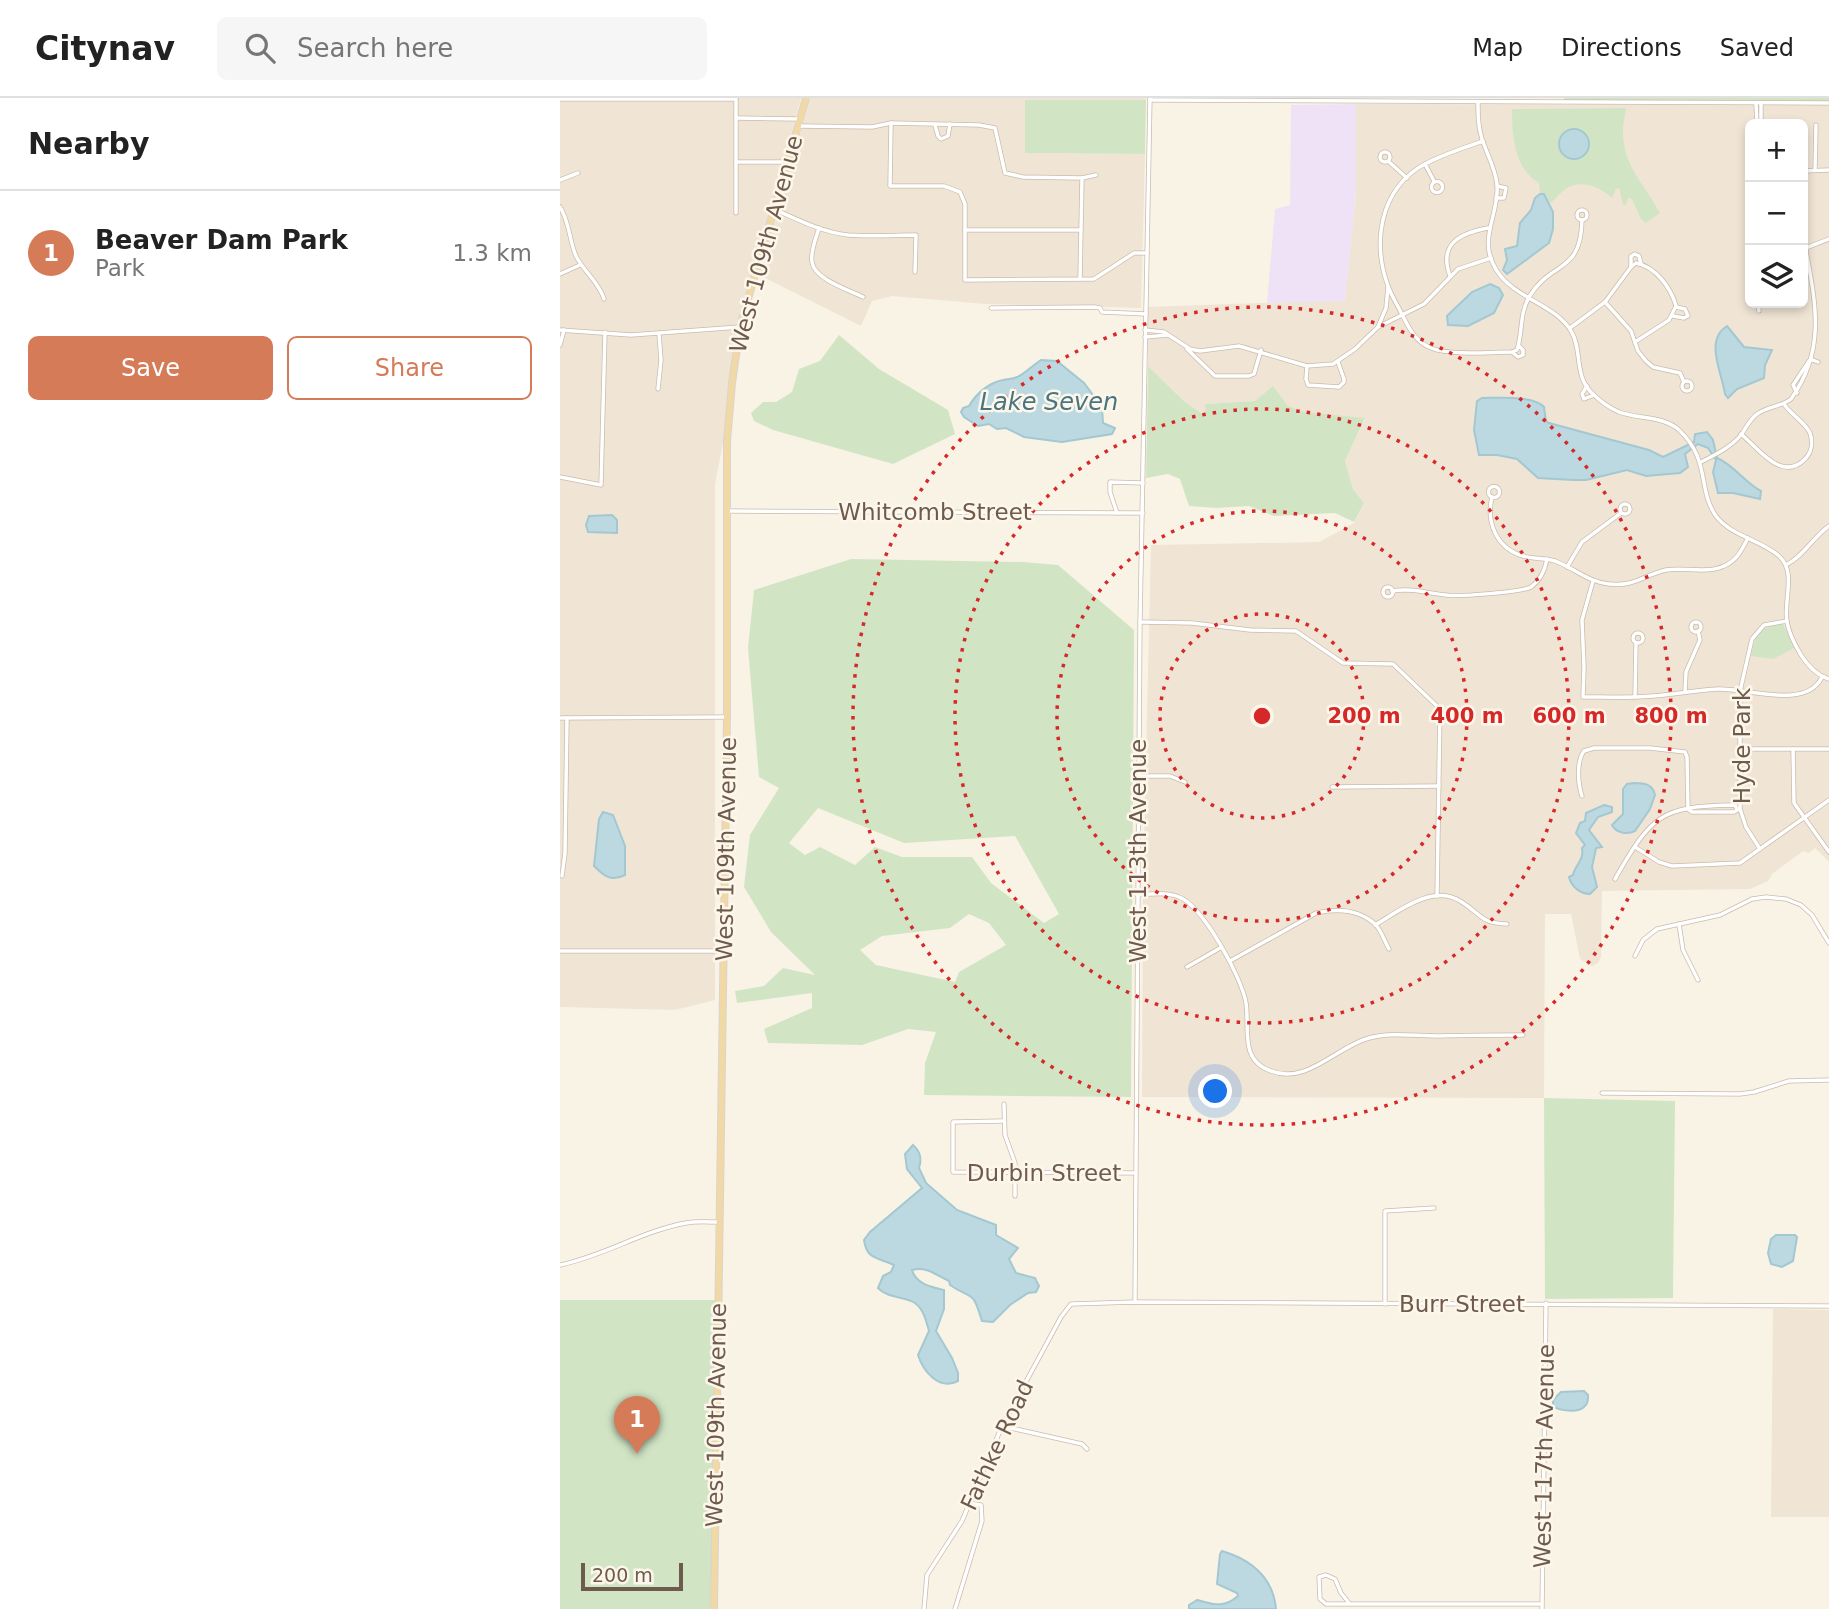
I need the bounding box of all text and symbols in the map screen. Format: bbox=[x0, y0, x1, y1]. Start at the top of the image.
search box bbox=[217, 17, 707, 80]
text: Citynav bbox=[35, 29, 175, 68]
icon: search bbox=[241, 29, 279, 67]
text: Search here bbox=[297, 33, 453, 63]
text: Map bbox=[1472, 34, 1523, 62]
text: Directions bbox=[1561, 34, 1682, 62]
text: Saved bbox=[1720, 34, 1794, 62]
map controls bbox=[1745, 119, 1808, 308]
button: + bbox=[1745, 119, 1808, 182]
text: Nearby bbox=[28, 126, 150, 161]
street label: West 109th Avenue bbox=[724, 132, 808, 356]
button: − bbox=[1745, 182, 1808, 245]
text: Beaver Dam Park bbox=[95, 225, 348, 255]
text: 1 bbox=[43, 240, 59, 266]
text: 1.3 km bbox=[452, 240, 532, 266]
button: layers bbox=[1745, 245, 1808, 308]
text: Park bbox=[95, 255, 145, 281]
button: Save bbox=[28, 336, 273, 400]
button: Share bbox=[287, 336, 532, 400]
water label: Lake Seven bbox=[980, 388, 1118, 416]
street label: Whitcomb Street bbox=[838, 499, 1032, 525]
street label: Hyde Park bbox=[1729, 687, 1755, 804]
centre of rings bbox=[1250, 704, 1274, 728]
text: 200 m bbox=[1327, 704, 1401, 728]
text: 400 m bbox=[1430, 704, 1504, 728]
text: 600 m bbox=[1532, 704, 1606, 728]
text: 800 m bbox=[1634, 704, 1708, 728]
street label: West 109th Avenue bbox=[711, 737, 741, 961]
street label: West 113th Avenue bbox=[1125, 739, 1151, 963]
your location bbox=[1198, 1074, 1232, 1108]
street label: Durbin Street bbox=[967, 1160, 1121, 1186]
street label: Burr Street bbox=[1399, 1291, 1525, 1317]
street label: West 109th Avenue bbox=[701, 1303, 731, 1527]
street label: West 117th Avenue bbox=[1529, 1344, 1559, 1568]
street label: Fathke Road bbox=[956, 1376, 1038, 1514]
pin: 1 bbox=[614, 1396, 660, 1454]
scale bar bbox=[581, 1560, 682, 1592]
text: 200 m bbox=[592, 1564, 653, 1586]

